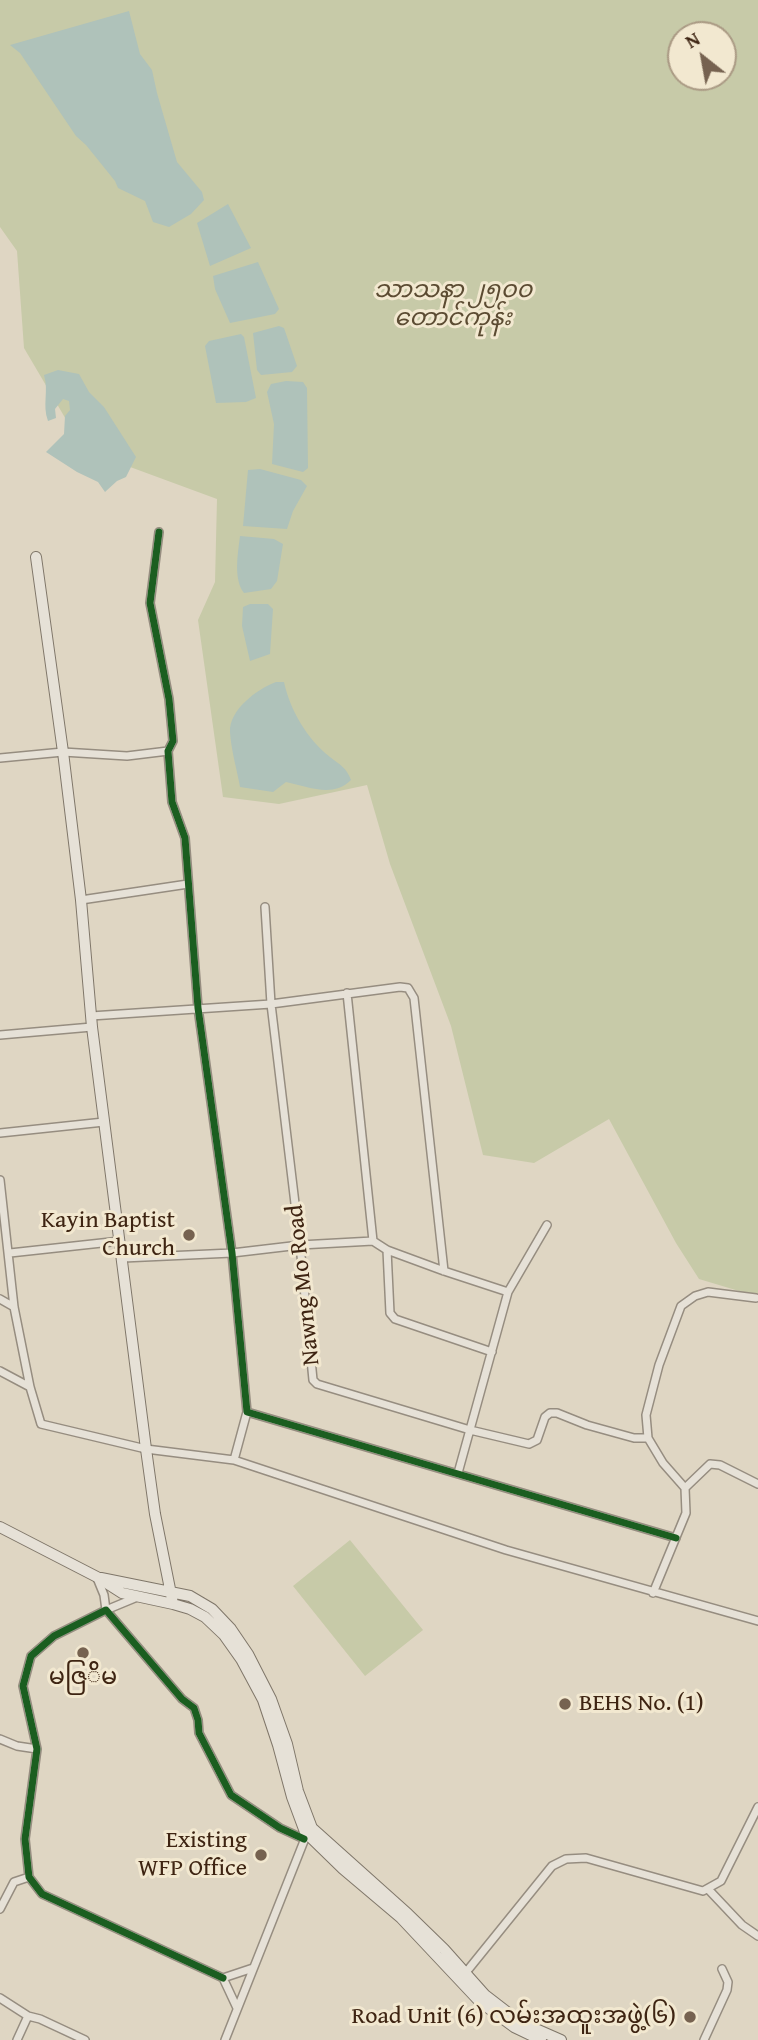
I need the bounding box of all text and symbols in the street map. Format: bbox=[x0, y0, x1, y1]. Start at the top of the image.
north arrow bbox=[667, 21, 737, 91]
text: N bbox=[680, 24, 705, 55]
park label: သာသနာ ၂၅၀၀ တောင်ကုန်း bbox=[374, 277, 532, 333]
street label: Nawng Mo Road bbox=[281, 1203, 327, 1367]
place label: Kayin Baptist Church bbox=[41, 1207, 175, 1263]
marker: Kayin Baptist Church bbox=[181, 1227, 197, 1243]
marker: မဇြ်ိမ bbox=[75, 1645, 91, 1661]
place label: မဇြ်ိမ bbox=[49, 1664, 117, 1692]
place label: BEHS No. (1) bbox=[579, 1690, 704, 1718]
marker: BEHS No. (1) bbox=[557, 1696, 573, 1712]
place label: Existing WFP Office bbox=[138, 1827, 247, 1883]
marker: Existing WFP Office bbox=[253, 1847, 269, 1863]
place label: Road Unit (6) လမ်းအထူးအဖွဲ့(၆) bbox=[351, 2003, 676, 2031]
marker: Road Unit (6) လမ်းအထူးအဖွဲ့(၆) bbox=[682, 2009, 698, 2025]

